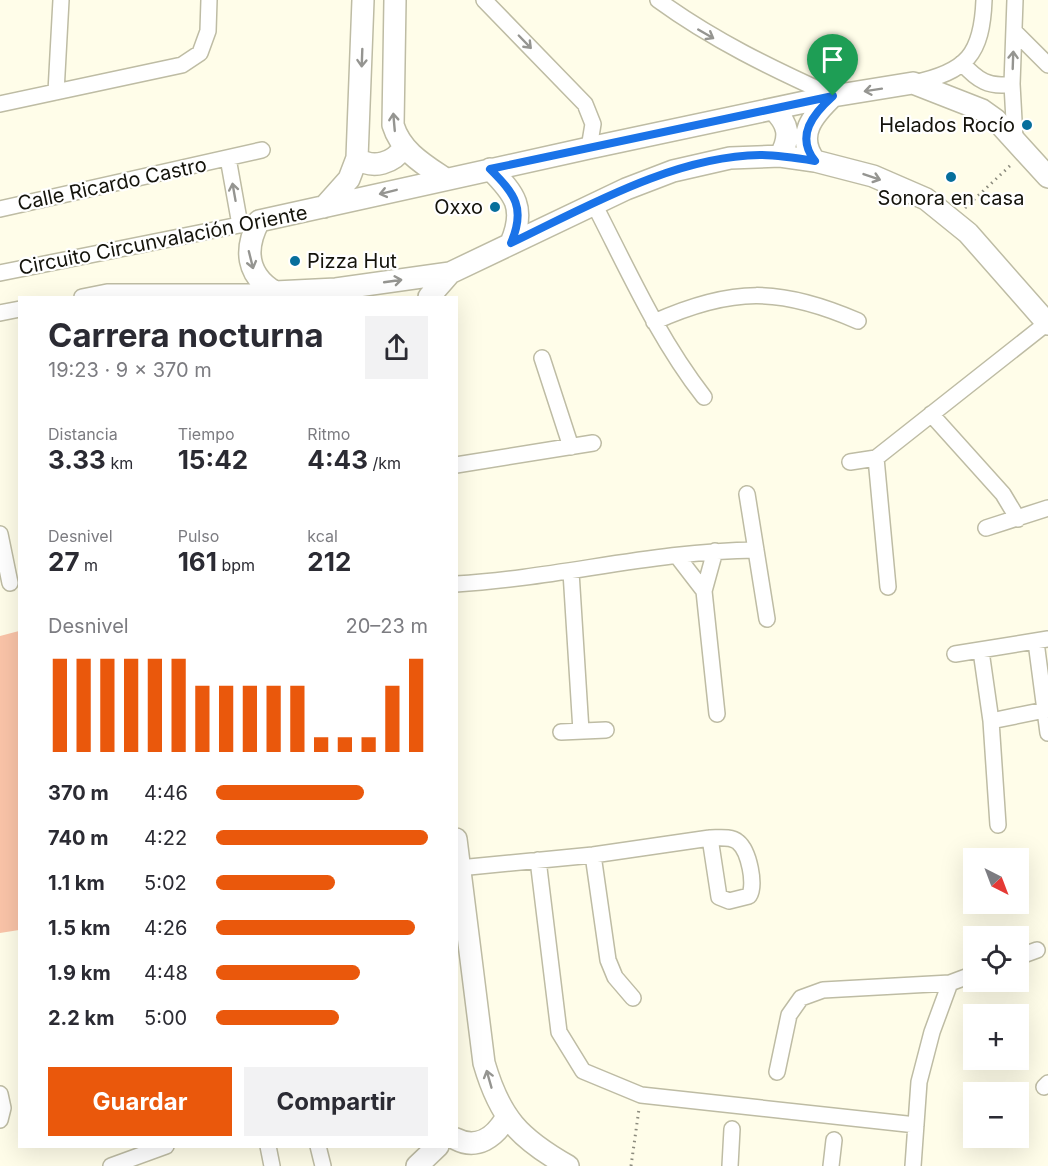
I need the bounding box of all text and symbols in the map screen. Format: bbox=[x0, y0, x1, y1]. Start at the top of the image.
one-way arrow bbox=[697, 28, 714, 40]
pin bbox=[807, 34, 858, 96]
one-way arrow bbox=[518, 35, 532, 50]
icon: arrive bbox=[816, 43, 849, 76]
one-way arrow bbox=[356, 48, 367, 68]
one-way arrow bbox=[1008, 51, 1019, 70]
one-way arrow bbox=[864, 84, 883, 95]
one-way arrow bbox=[388, 112, 399, 132]
place label: Helados Rocío bbox=[879, 113, 1015, 137]
marker: Helados Rocío bbox=[1020, 118, 1034, 132]
street label: Calle Ricardo Castro bbox=[15, 152, 209, 216]
marker: Sonora en casa bbox=[944, 170, 958, 184]
one-way arrow bbox=[862, 172, 880, 183]
one-way arrow bbox=[229, 182, 240, 202]
place label: Sonora en casa bbox=[878, 186, 1024, 210]
one-way arrow bbox=[378, 187, 397, 199]
place label: Oxxo bbox=[434, 195, 483, 219]
street label: Circuito Circunvalación Oriente bbox=[17, 200, 309, 280]
marker: Oxxo bbox=[488, 200, 502, 214]
place label: Pizza Hut bbox=[307, 249, 397, 273]
one-way arrow bbox=[245, 251, 257, 270]
marker: Pizza Hut bbox=[288, 254, 302, 268]
one-way arrow bbox=[383, 276, 402, 287]
text: Carrera nocturna bbox=[48, 315, 324, 355]
button: share bbox=[365, 316, 428, 379]
text: 19:23 · 9 × 370 m bbox=[48, 358, 212, 382]
text: Distancia bbox=[48, 424, 118, 444]
text: Tiempo bbox=[178, 424, 235, 444]
text: Ritmo bbox=[307, 424, 350, 444]
text: 3.33 bbox=[48, 444, 106, 475]
text: 15:42 bbox=[178, 444, 248, 475]
text: 4:43 bbox=[307, 444, 368, 475]
text: km bbox=[106, 453, 133, 473]
text: /km bbox=[368, 453, 401, 473]
text: Desnivel bbox=[48, 526, 113, 546]
text: Pulso bbox=[178, 526, 219, 546]
text: kcal bbox=[307, 526, 338, 546]
text: 27 bbox=[48, 546, 80, 577]
text: 161 bbox=[178, 546, 217, 577]
text: 212 bbox=[307, 546, 351, 577]
text: m bbox=[80, 555, 98, 575]
text: bpm bbox=[217, 555, 255, 575]
text: Desnivel bbox=[48, 614, 129, 638]
text: 20–23 m bbox=[345, 614, 428, 638]
text: 370 m bbox=[48, 781, 109, 805]
text: 4:46 bbox=[144, 781, 188, 805]
text: 740 m bbox=[48, 826, 108, 850]
text: 4:22 bbox=[144, 826, 187, 850]
north arrow bbox=[963, 848, 1029, 914]
map controls bbox=[963, 848, 1029, 1148]
text: 1.1 km bbox=[48, 871, 105, 895]
text: 5:02 bbox=[144, 871, 187, 895]
text: 1.5 km bbox=[48, 916, 111, 940]
text: 4:26 bbox=[144, 916, 187, 940]
button: locate bbox=[963, 926, 1029, 992]
text: 1.9 km bbox=[48, 961, 111, 985]
text: 4:48 bbox=[144, 961, 188, 985]
button: + bbox=[963, 1004, 1029, 1070]
text: 2.2 km bbox=[48, 1006, 114, 1030]
text: 5:00 bbox=[144, 1006, 187, 1030]
button: Guardar bbox=[48, 1067, 232, 1136]
button: Compartir bbox=[244, 1067, 428, 1136]
one-way arrow bbox=[482, 1070, 494, 1089]
button: − bbox=[963, 1082, 1029, 1148]

